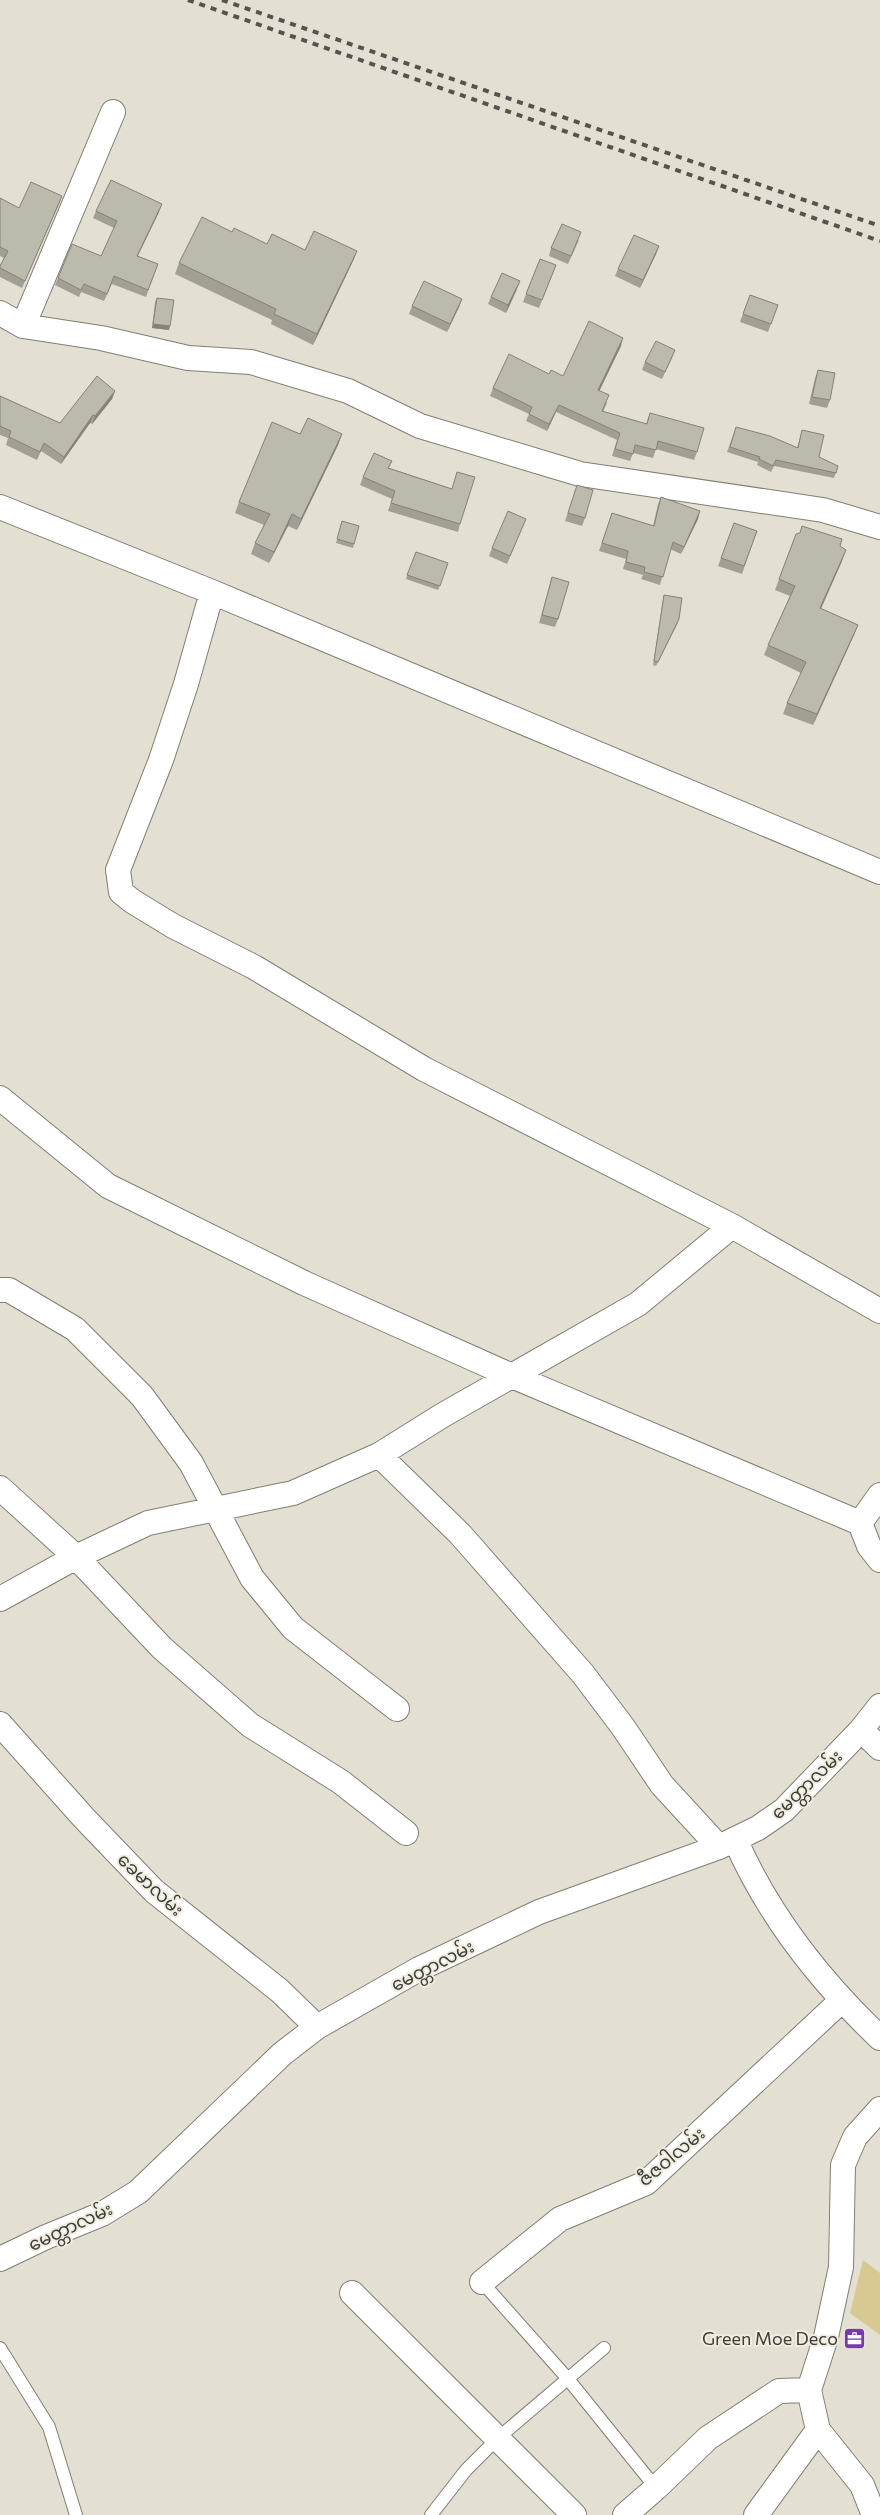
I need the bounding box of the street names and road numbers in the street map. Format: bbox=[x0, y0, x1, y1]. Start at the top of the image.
street label: မေတ္တာလမ်း bbox=[765, 1744, 850, 1827]
street label: ခေမာလမ်း bbox=[113, 1847, 189, 1920]
street label: မေတ္တာလမ်း bbox=[386, 1934, 480, 2000]
street label: ဇီဇဝါလမ်း bbox=[632, 2120, 709, 2190]
street label: မေတ္တာလမ်း bbox=[24, 2196, 118, 2260]

